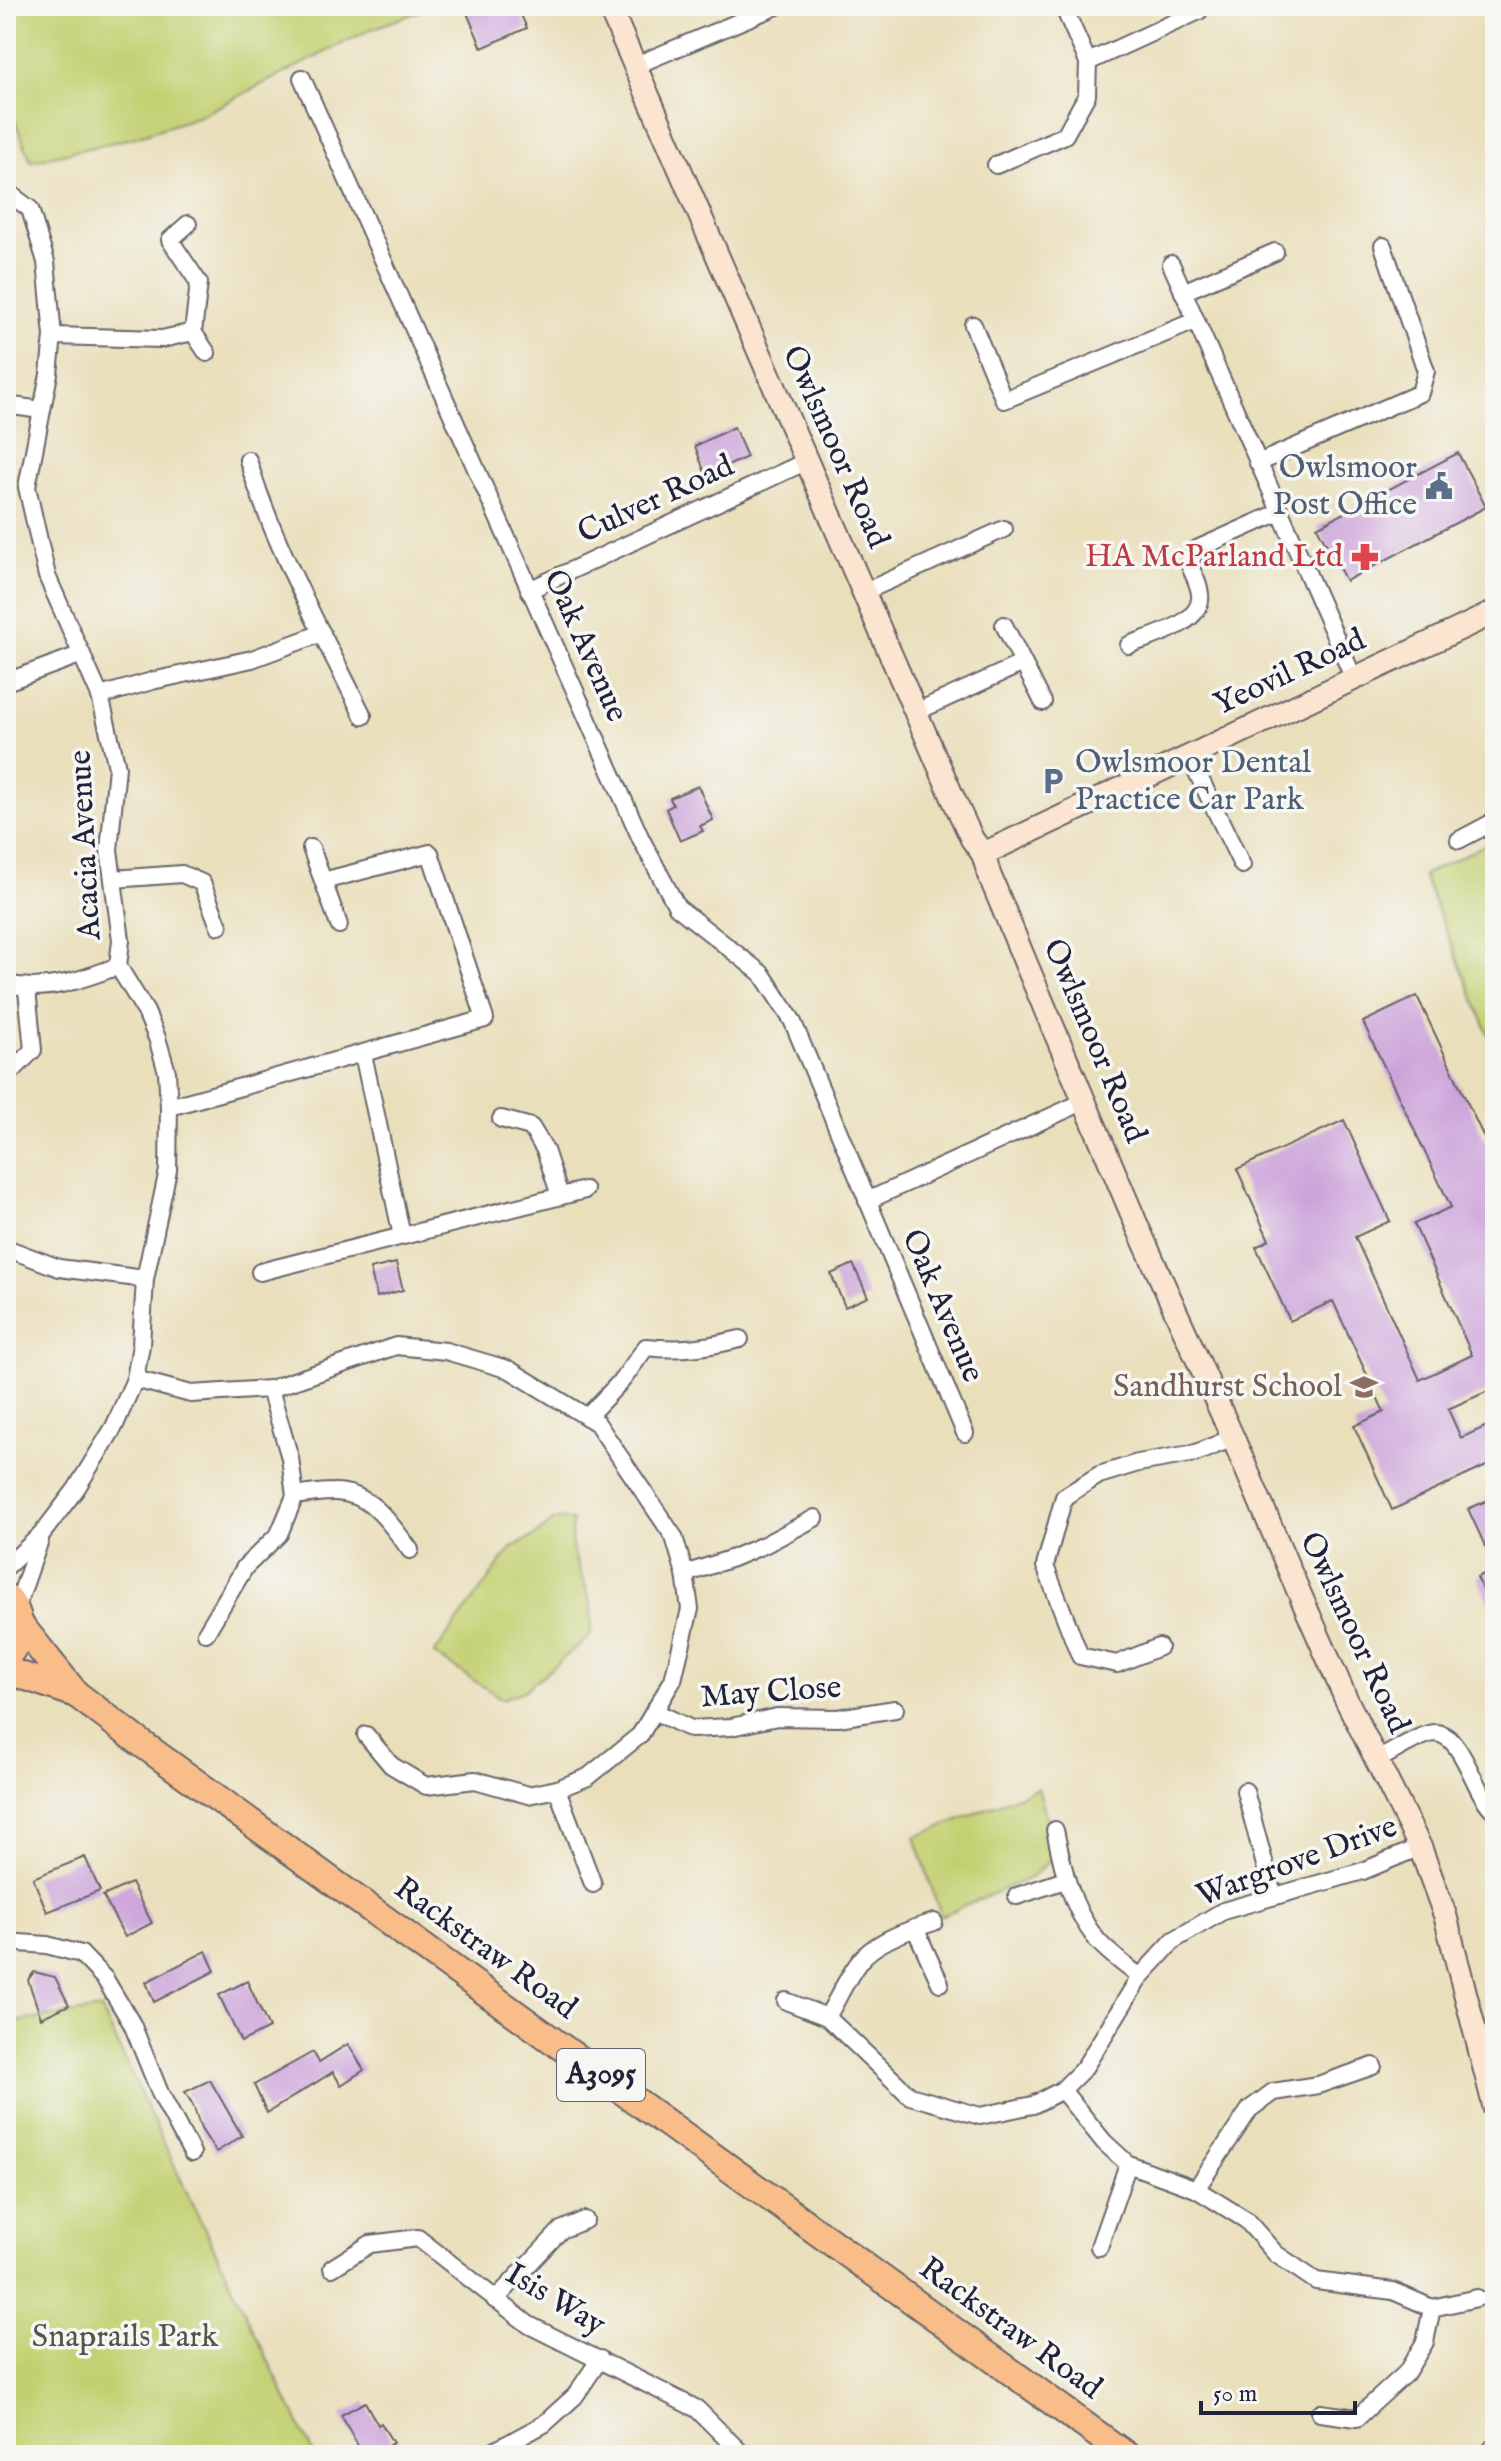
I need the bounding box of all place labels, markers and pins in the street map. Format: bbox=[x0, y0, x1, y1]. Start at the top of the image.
place label: Owlsmoor Post Office bbox=[1273, 448, 1417, 526]
public building icon: Owlsmoor Post Office bbox=[1424, 471, 1454, 501]
place label: HA McParland Ltd bbox=[1085, 537, 1344, 578]
pharmacy icon: HA McParland Ltd bbox=[1350, 542, 1380, 572]
place label: Owlsmoor Dental Practice Car Park bbox=[1075, 743, 1311, 821]
parking icon: Owlsmoor Dental Practice Car Park bbox=[1038, 766, 1068, 796]
place label: Sandhurst School bbox=[1113, 1367, 1342, 1408]
school or university icon: Sandhurst School bbox=[1349, 1372, 1379, 1402]

